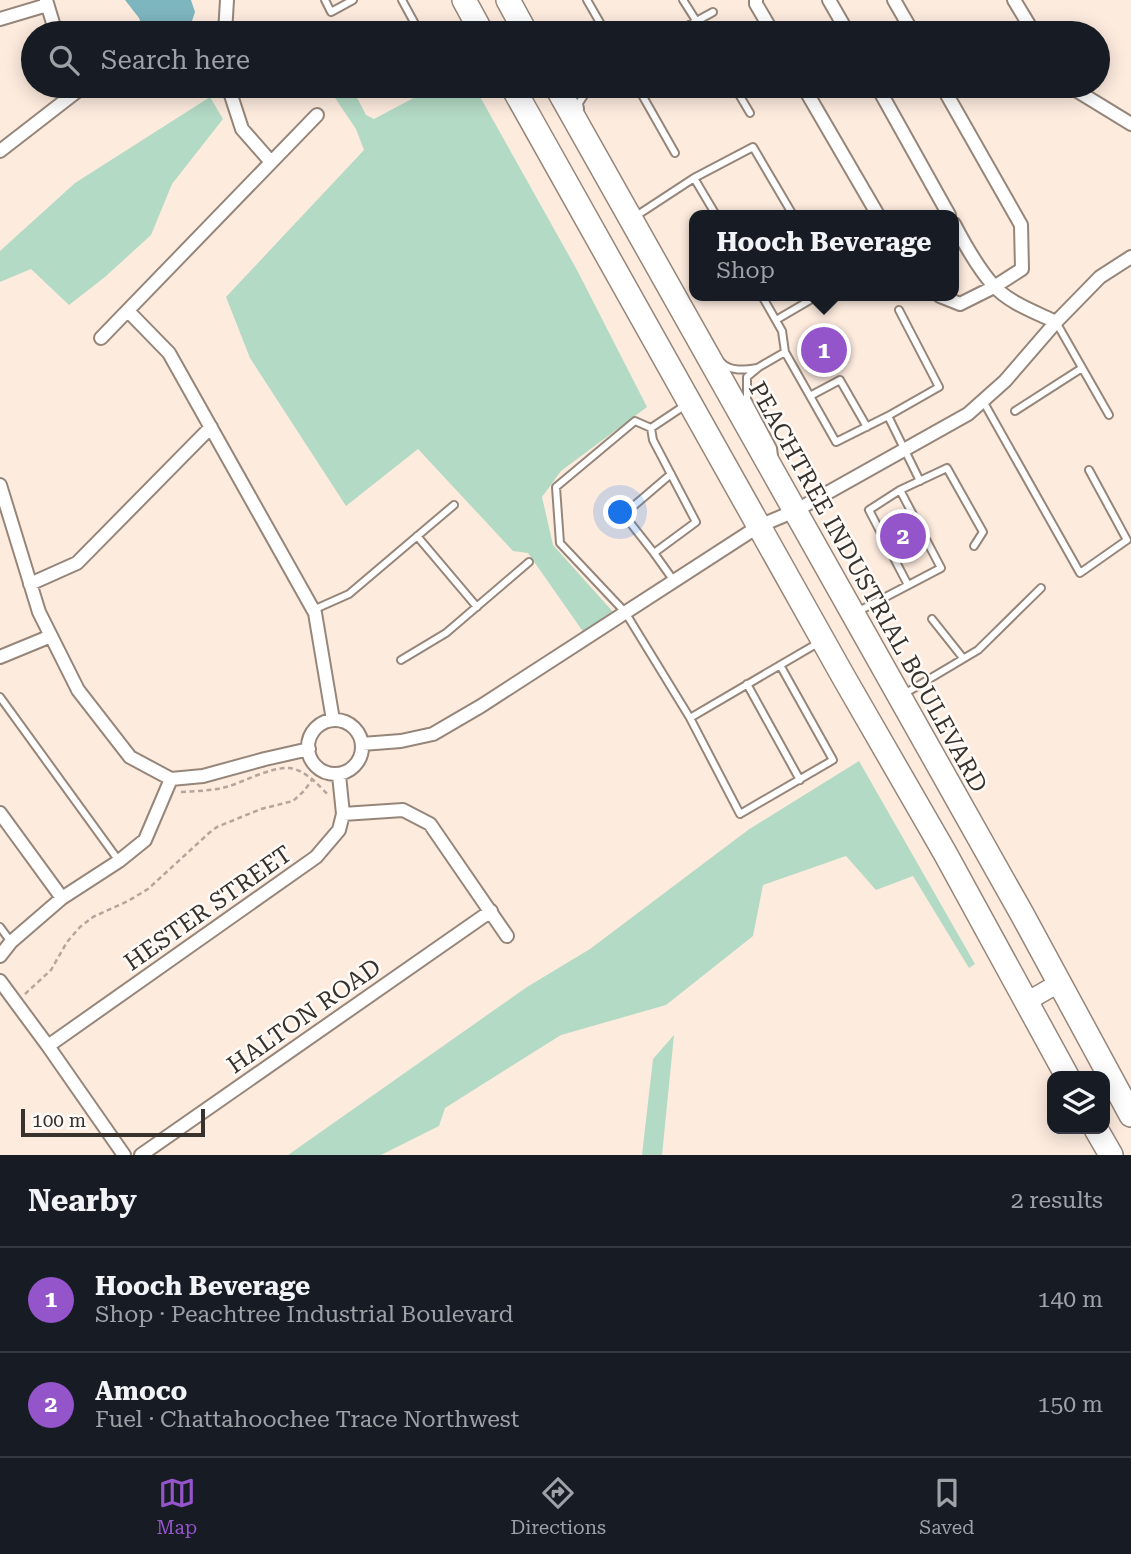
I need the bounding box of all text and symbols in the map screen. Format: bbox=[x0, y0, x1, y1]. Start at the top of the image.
search box bbox=[21, 21, 1110, 98]
icon: search bbox=[45, 41, 83, 79]
text: Search here bbox=[101, 45, 250, 75]
popup bbox=[689, 210, 959, 301]
text: Hooch Beverage bbox=[716, 227, 932, 257]
text: Shop bbox=[716, 257, 775, 284]
pin: 1 bbox=[801, 324, 847, 376]
street label: PEACHTREE INDUSTRIAL BOULEVARD bbox=[743, 377, 993, 797]
your location bbox=[603, 495, 637, 529]
pin: 2 bbox=[880, 510, 926, 562]
street label: HESTER STREET bbox=[119, 840, 297, 976]
street label: HALTON ROAD bbox=[222, 953, 386, 1079]
map controls bbox=[1047, 1071, 1110, 1134]
button: layers bbox=[1047, 1071, 1110, 1134]
scale bar bbox=[21, 1106, 205, 1138]
text: 100 m bbox=[32, 1109, 86, 1132]
text: Nearby bbox=[28, 1183, 137, 1218]
text: 2 results bbox=[1011, 1187, 1103, 1214]
text: Hooch Beverage bbox=[95, 1271, 310, 1301]
text: 1 bbox=[45, 1286, 57, 1313]
text: 140 m bbox=[1038, 1286, 1103, 1313]
text: Shop · Peachtree Industrial Boulevard bbox=[95, 1301, 514, 1328]
text: Amoco bbox=[95, 1376, 187, 1406]
text: 2 bbox=[45, 1391, 57, 1418]
text: 150 m bbox=[1038, 1391, 1103, 1418]
text: Fuel · Chattahoochee Trace Northwest bbox=[95, 1406, 519, 1433]
tab: Map bbox=[157, 1474, 197, 1539]
tab: Directions bbox=[510, 1474, 606, 1539]
tab: Saved bbox=[919, 1474, 974, 1539]

